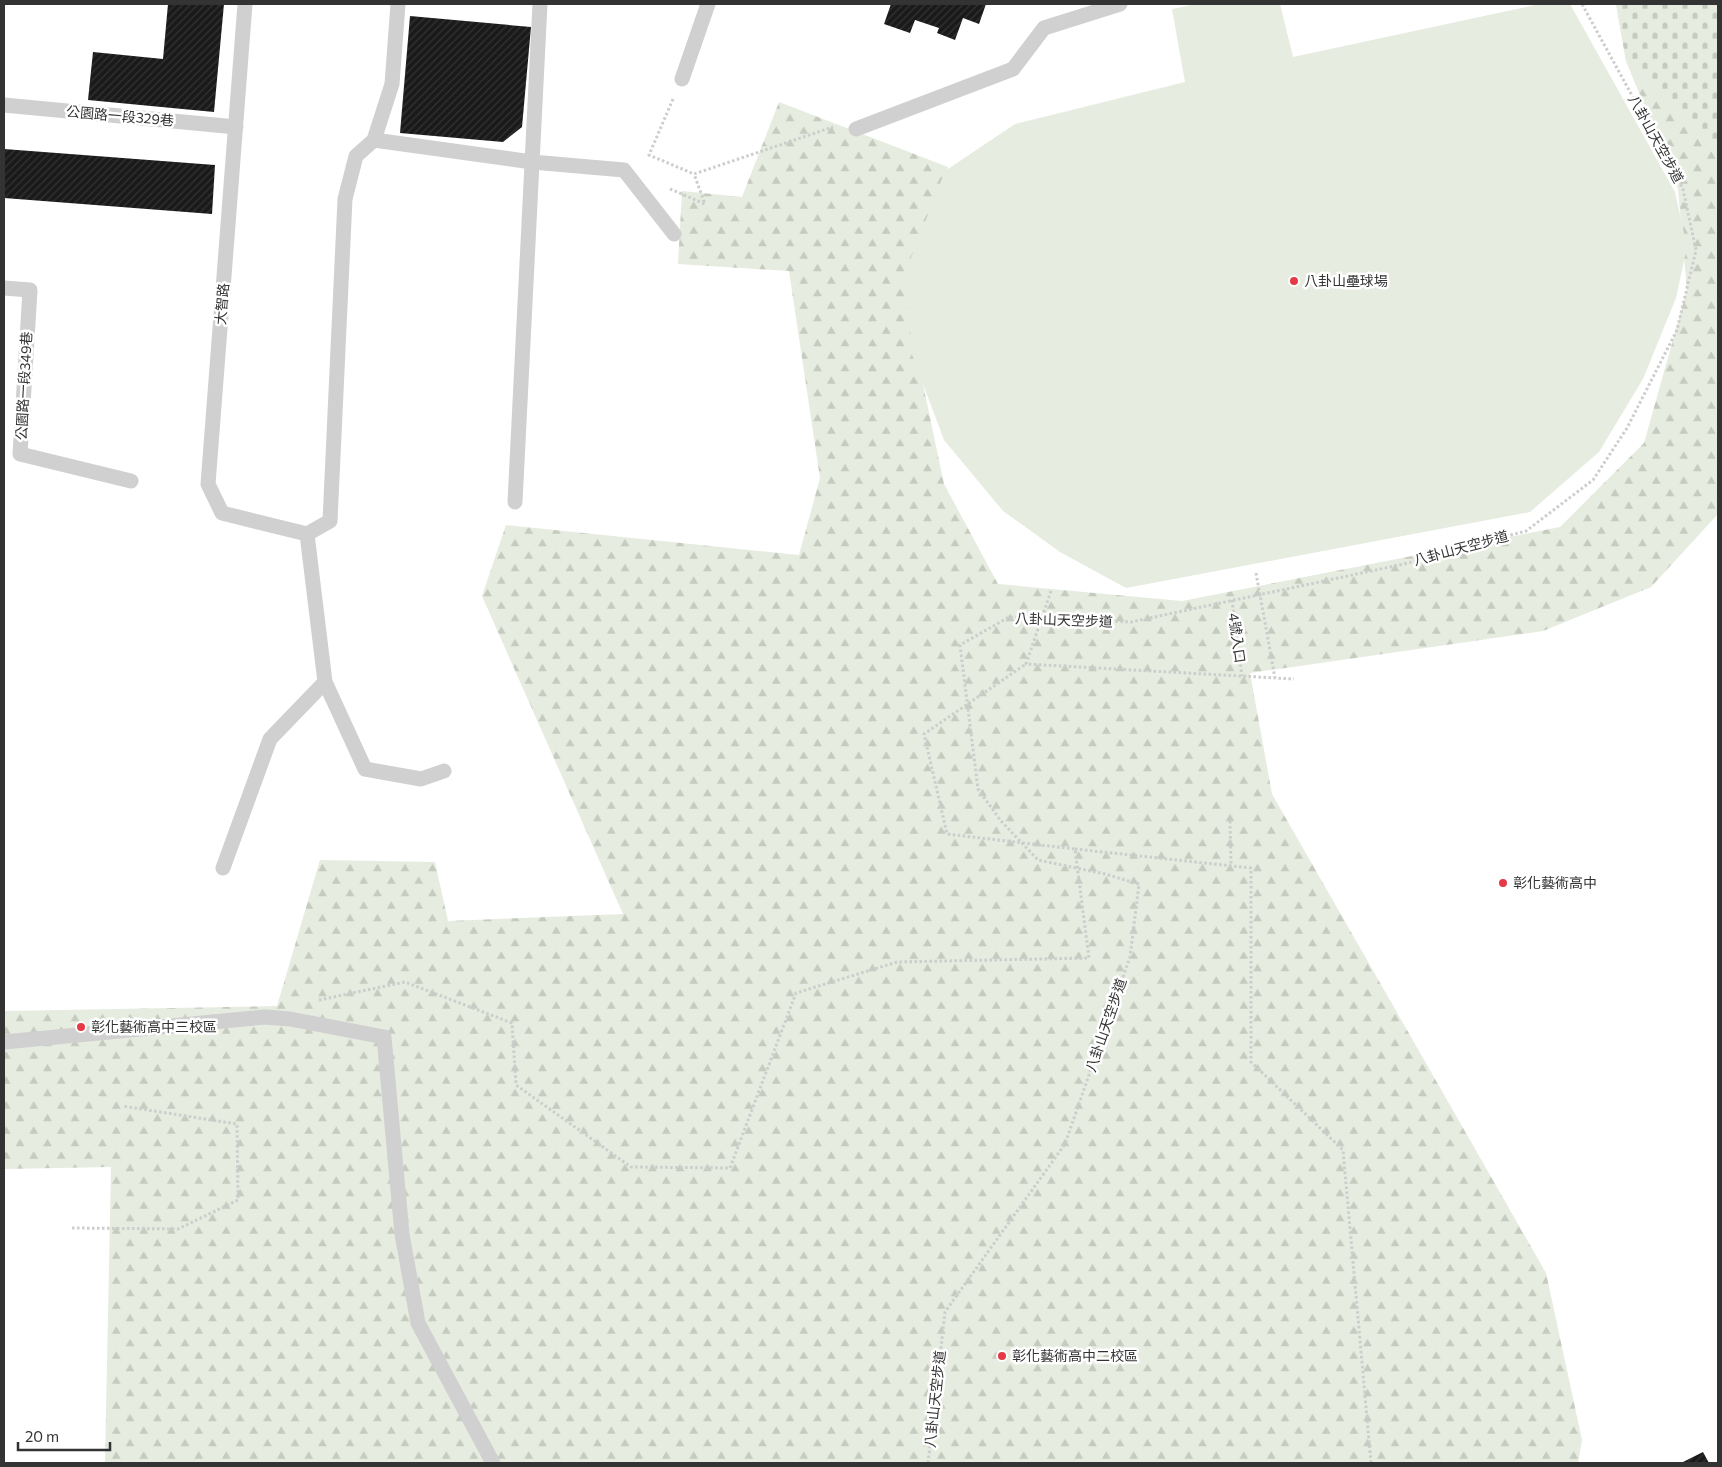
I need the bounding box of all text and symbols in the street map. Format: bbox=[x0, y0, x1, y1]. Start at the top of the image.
street label: 八卦山天空步道 bbox=[1625, 92, 1688, 186]
street label: 公園路一段329巷 bbox=[65, 102, 175, 129]
place label: 八卦山壘球場 bbox=[1304, 272, 1388, 289]
marker: 八卦山壘球場 bbox=[1288, 275, 1300, 287]
street label: 大智路 bbox=[211, 282, 232, 326]
street label: 公園路一段349巷 bbox=[12, 331, 35, 441]
street label: 八卦山天空步道 bbox=[1411, 527, 1510, 568]
street label: 八卦山天空步道 bbox=[1015, 609, 1113, 630]
street label: 4號入口 bbox=[1226, 612, 1249, 664]
place label: 彰化藝術高中 bbox=[1513, 874, 1597, 891]
marker: 彰化藝術高中 bbox=[1497, 877, 1509, 889]
street label: 八卦山天空步道 bbox=[1082, 976, 1130, 1074]
place label: 彰化藝術高中三校區 bbox=[91, 1018, 217, 1035]
marker: 彰化藝術高中三校區 bbox=[75, 1021, 87, 1033]
place label: 彰化藝術高中二校區 bbox=[1012, 1347, 1138, 1364]
street label: 八卦山天空步道 bbox=[921, 1349, 948, 1449]
marker: 彰化藝術高中二校區 bbox=[996, 1350, 1008, 1362]
scale bar bbox=[18, 1420, 110, 1452]
text: 20 m bbox=[25, 1427, 59, 1445]

